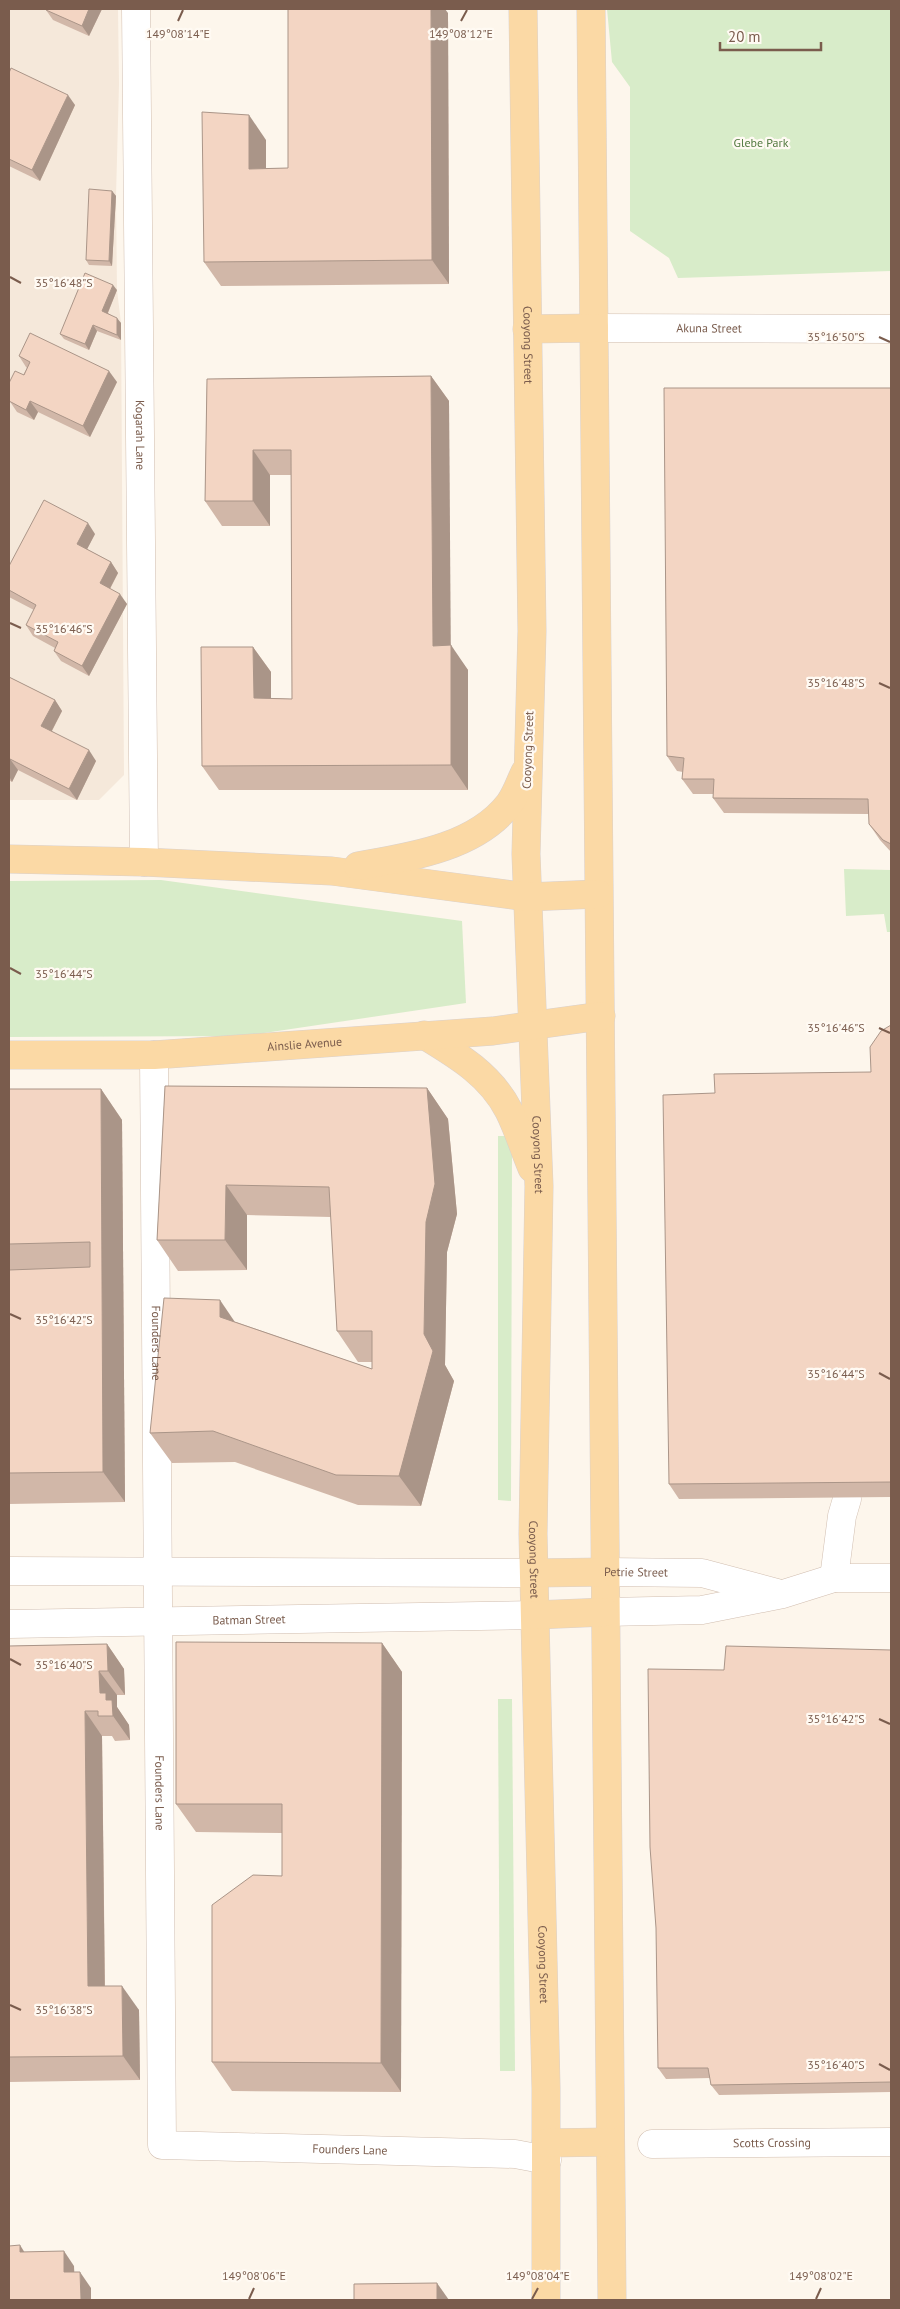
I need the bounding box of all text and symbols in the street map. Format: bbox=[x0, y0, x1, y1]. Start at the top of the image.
scale bar bbox=[720, 20, 821, 52]
text: 149°08'14"E bbox=[146, 26, 210, 41]
text: 149°08'12"E bbox=[429, 26, 493, 41]
text: 20 m bbox=[728, 27, 761, 46]
park label: Glebe Park bbox=[734, 135, 789, 150]
text: 35°16'48"S bbox=[35, 275, 93, 290]
street label: Cooyong Street bbox=[520, 306, 536, 384]
street label: Akuna Street bbox=[676, 320, 742, 335]
text: 35°16'50"S bbox=[807, 329, 865, 344]
street label: Kogarah Lane bbox=[133, 400, 148, 470]
text: 35°16'46"S bbox=[35, 621, 93, 636]
text: 35°16'48"S bbox=[807, 675, 865, 690]
street label: Cooyong Street bbox=[519, 711, 536, 789]
text: 35°16'44"S bbox=[35, 966, 93, 981]
text: 35°16'46"S bbox=[807, 1020, 865, 1035]
street label: Ainslie Avenue bbox=[267, 1034, 343, 1054]
street label: Cooyong Street bbox=[529, 1115, 547, 1194]
street label: Founders Lane bbox=[149, 1305, 164, 1381]
text: 35°16'42"S bbox=[35, 1312, 93, 1327]
text: 35°16'44"S bbox=[807, 1366, 865, 1381]
street label: Cooyong Street bbox=[526, 1520, 543, 1599]
street label: Petrie Street bbox=[604, 1564, 668, 1580]
street label: Batman Street bbox=[212, 1611, 286, 1628]
text: 35°16'40"S bbox=[35, 1657, 93, 1672]
text: 35°16'42"S bbox=[807, 1711, 865, 1726]
street label: Founders Lane bbox=[152, 1755, 168, 1831]
street label: Cooyong Street bbox=[535, 1925, 552, 2004]
text: 35°16'38"S bbox=[35, 2002, 93, 2017]
text: 35°16'40"S bbox=[807, 2057, 865, 2072]
street label: Scotts Crossing bbox=[733, 2135, 811, 2150]
street label: Founders Lane bbox=[312, 2141, 388, 2158]
text: 149°08'06"E bbox=[222, 2268, 286, 2283]
text: 149°08'04"E bbox=[506, 2268, 570, 2283]
text: 149°08'02"E bbox=[789, 2268, 853, 2283]

